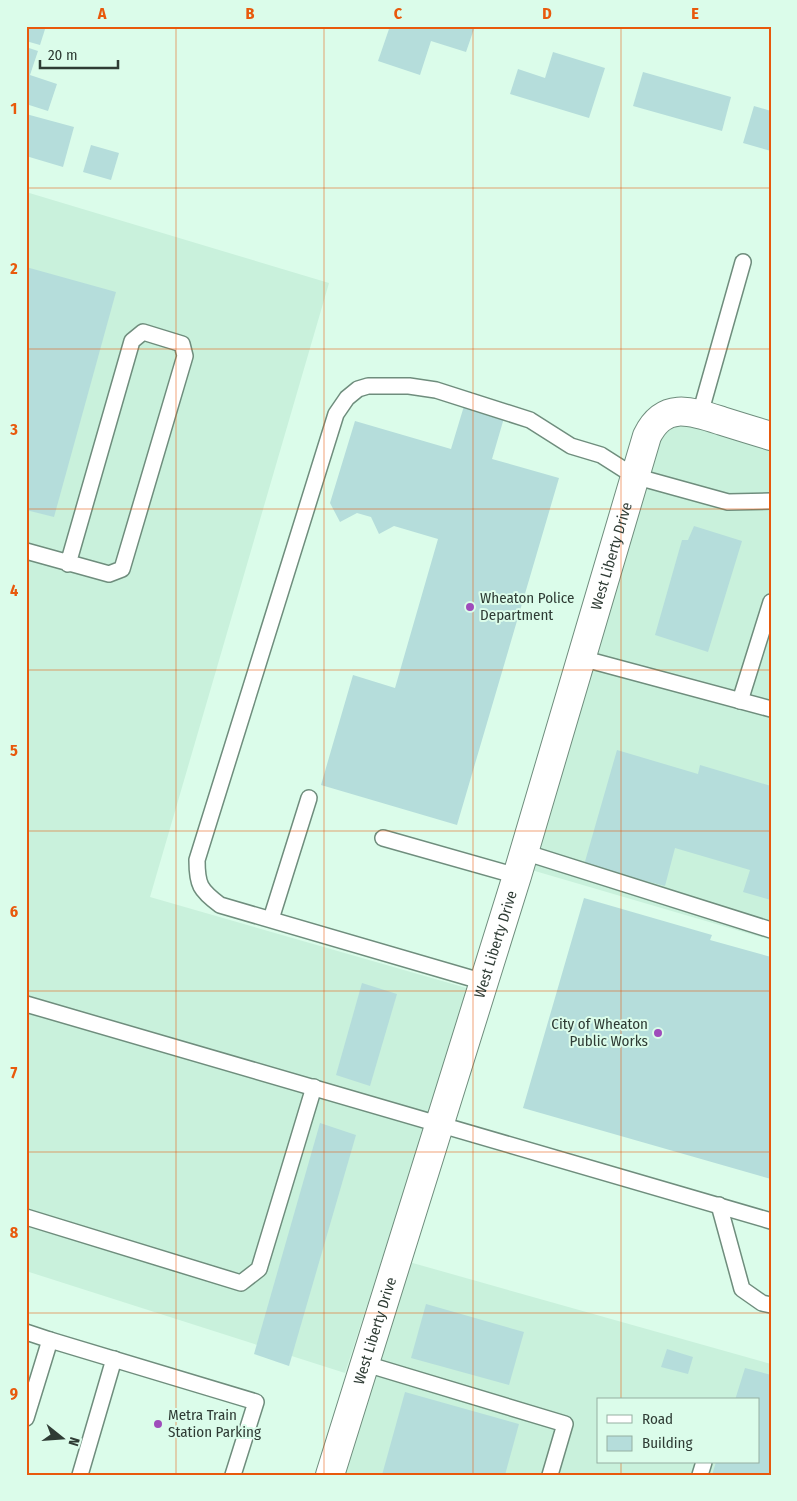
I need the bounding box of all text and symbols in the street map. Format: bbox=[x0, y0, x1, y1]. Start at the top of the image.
text: A bbox=[97, 4, 107, 23]
text: B bbox=[246, 4, 255, 23]
text: C bbox=[394, 4, 403, 23]
text: D bbox=[542, 4, 552, 23]
text: E bbox=[691, 4, 699, 23]
scale bar bbox=[40, 38, 118, 70]
text: 20 m bbox=[48, 46, 78, 64]
text: 1 bbox=[11, 99, 17, 118]
text: 2 bbox=[9, 259, 18, 278]
text: 3 bbox=[9, 420, 18, 439]
street label: West Liberty Drive bbox=[587, 500, 636, 612]
text: 4 bbox=[10, 581, 18, 600]
place label: Wheaton Police Department bbox=[480, 589, 574, 624]
marker: Wheaton Police Department bbox=[464, 601, 476, 613]
text: 5 bbox=[10, 741, 18, 760]
street label: West Liberty Drive bbox=[471, 888, 521, 1000]
text: 6 bbox=[10, 902, 18, 921]
place label: City of Wheaton Public Works bbox=[551, 1015, 648, 1050]
marker: City of Wheaton Public Works bbox=[652, 1027, 664, 1039]
text: 7 bbox=[11, 1063, 18, 1082]
text: 8 bbox=[10, 1223, 19, 1242]
street label: West Liberty Drive bbox=[350, 1275, 400, 1387]
text: 9 bbox=[10, 1384, 18, 1403]
legend bbox=[597, 1398, 760, 1464]
place label: Metra Train Station Parking bbox=[168, 1406, 261, 1441]
text: Road bbox=[642, 1410, 673, 1428]
north arrow bbox=[38, 1414, 88, 1464]
marker: Metra Train Station Parking bbox=[152, 1418, 164, 1430]
text: Building bbox=[642, 1434, 693, 1452]
text: N bbox=[65, 1435, 83, 1448]

